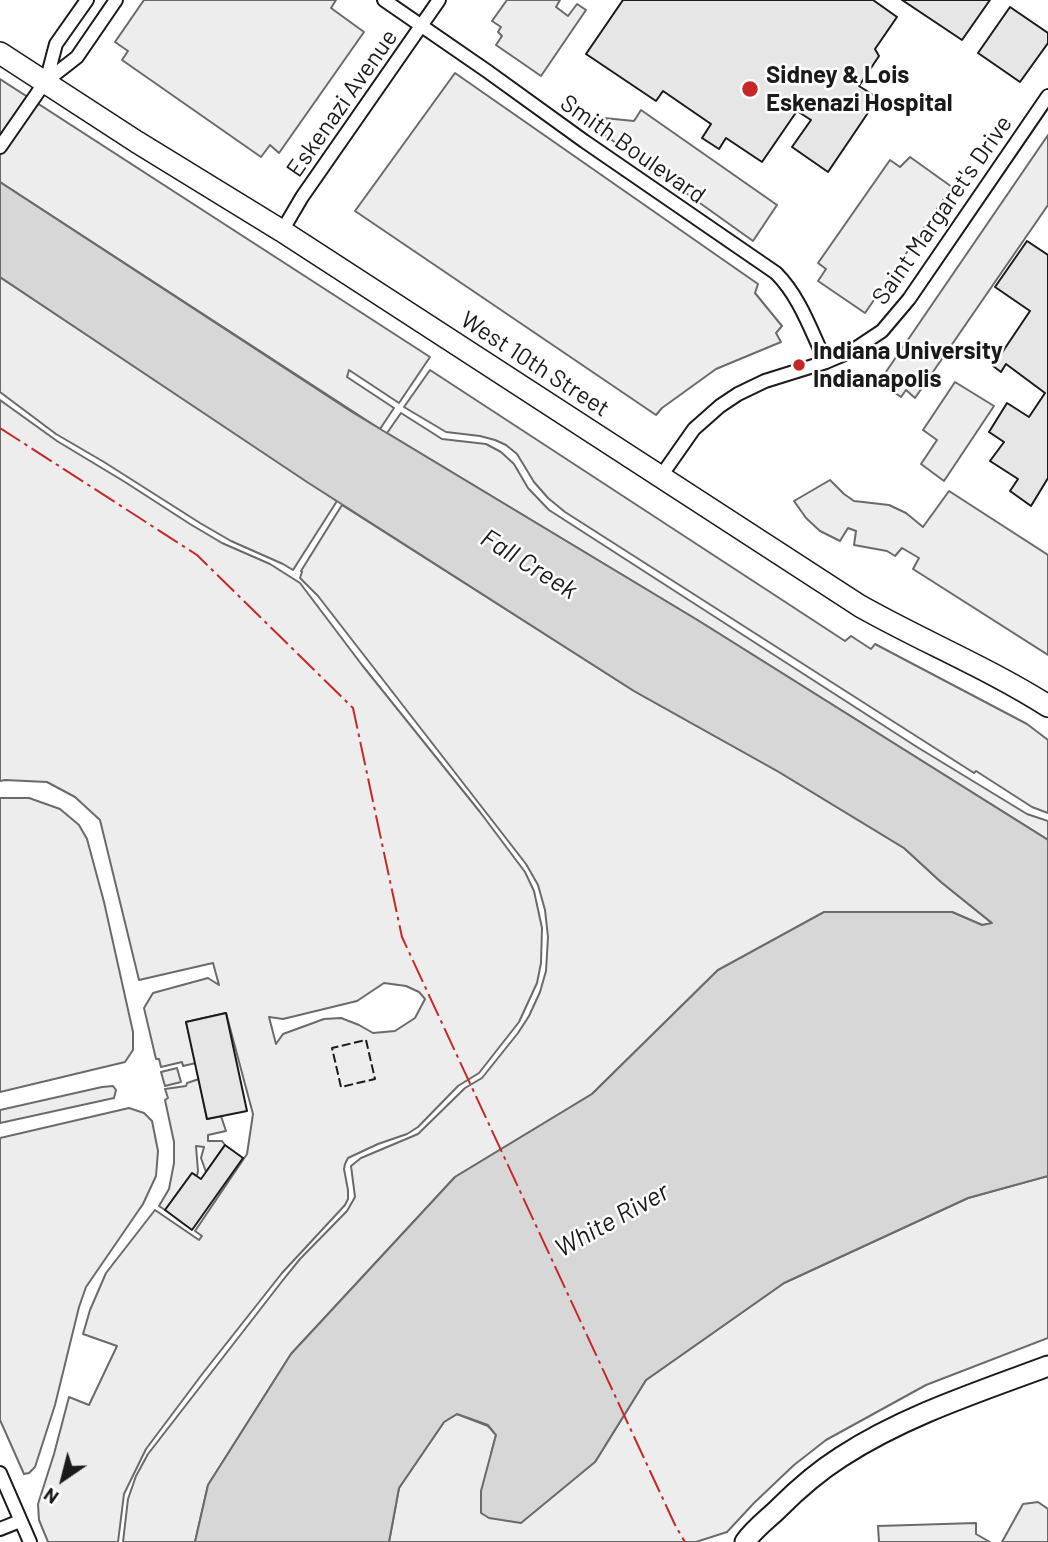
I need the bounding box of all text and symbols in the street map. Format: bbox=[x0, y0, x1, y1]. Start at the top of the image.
street label: Eskenazi Avenue bbox=[280, 24, 404, 182]
place label: Sidney & Lois Eskenazi Hospital bbox=[766, 61, 953, 117]
marker: Sidney & Lois Eskenazi Hospital bbox=[740, 79, 760, 99]
street label: Smith Boulevard bbox=[555, 88, 711, 210]
street label: Saint Margaret's Drive bbox=[866, 110, 1018, 310]
street label: West 10th Street bbox=[455, 305, 615, 423]
place label: Indiana University Indianapolis bbox=[813, 337, 1003, 393]
marker: Indiana University Indianapolis bbox=[791, 357, 807, 373]
water label: Fall Creek bbox=[475, 522, 583, 606]
water label: White River bbox=[550, 1176, 674, 1264]
north arrow bbox=[28, 1444, 98, 1514]
text: N bbox=[39, 1484, 62, 1510]

